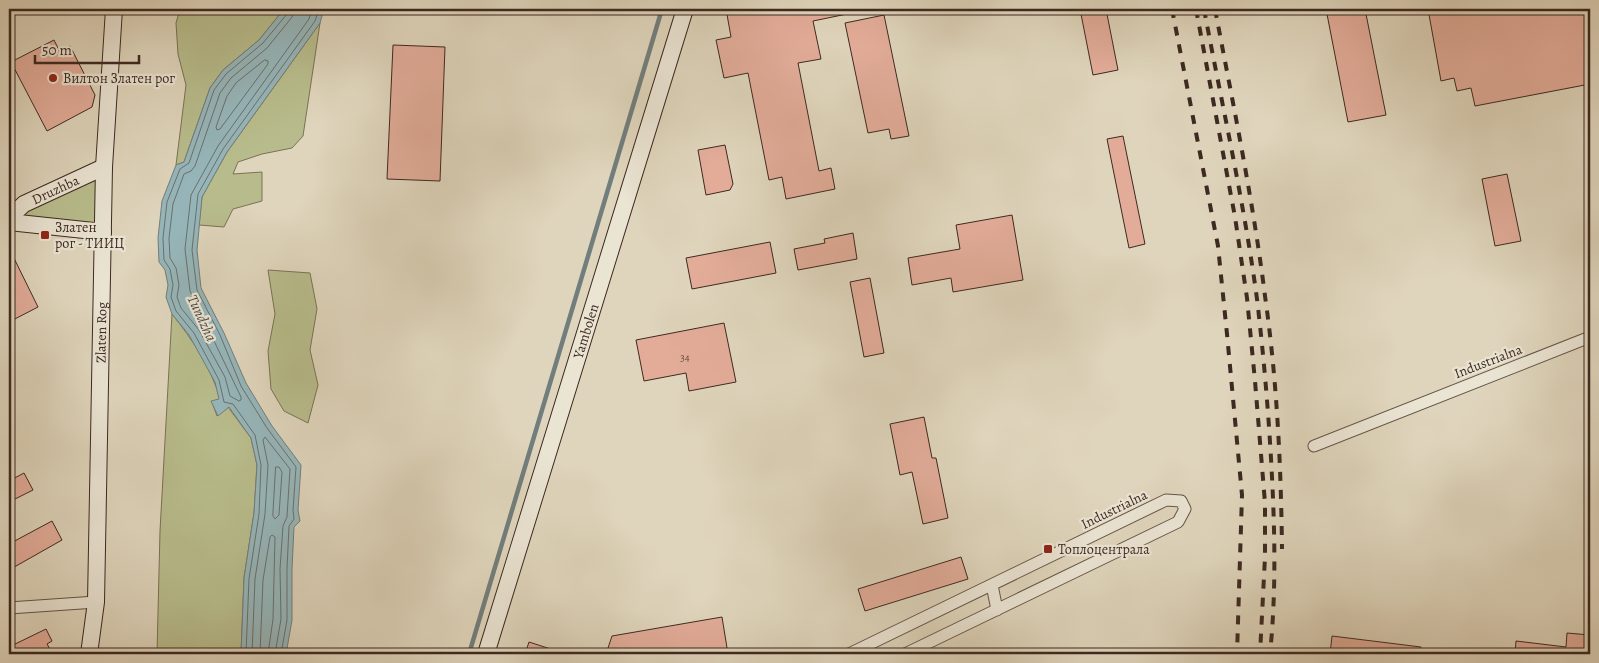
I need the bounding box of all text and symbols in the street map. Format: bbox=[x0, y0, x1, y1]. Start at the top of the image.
scale bar bbox=[35, 32, 139, 64]
text: 50 m bbox=[42, 40, 72, 60]
place label: Вилтон Златен рог bbox=[63, 69, 175, 88]
marker: Вилтон Златен рог bbox=[47, 72, 59, 84]
street label: Druzhba bbox=[29, 171, 83, 209]
place label: Златен рог - ТИИЦ bbox=[55, 218, 124, 253]
marker: Златен рог - ТИИЦ bbox=[39, 229, 51, 241]
water label: Tundzha bbox=[183, 291, 222, 345]
street label: Yambolen bbox=[568, 301, 604, 362]
street label: Zlaten Rog bbox=[91, 302, 112, 363]
street label: Industrialna bbox=[1451, 340, 1525, 383]
house number: 34 bbox=[680, 350, 690, 365]
street label: Industrialna bbox=[1078, 485, 1151, 534]
place label: Топлоцентрала bbox=[1058, 540, 1150, 559]
marker: Топлоцентрала bbox=[1042, 543, 1054, 555]

